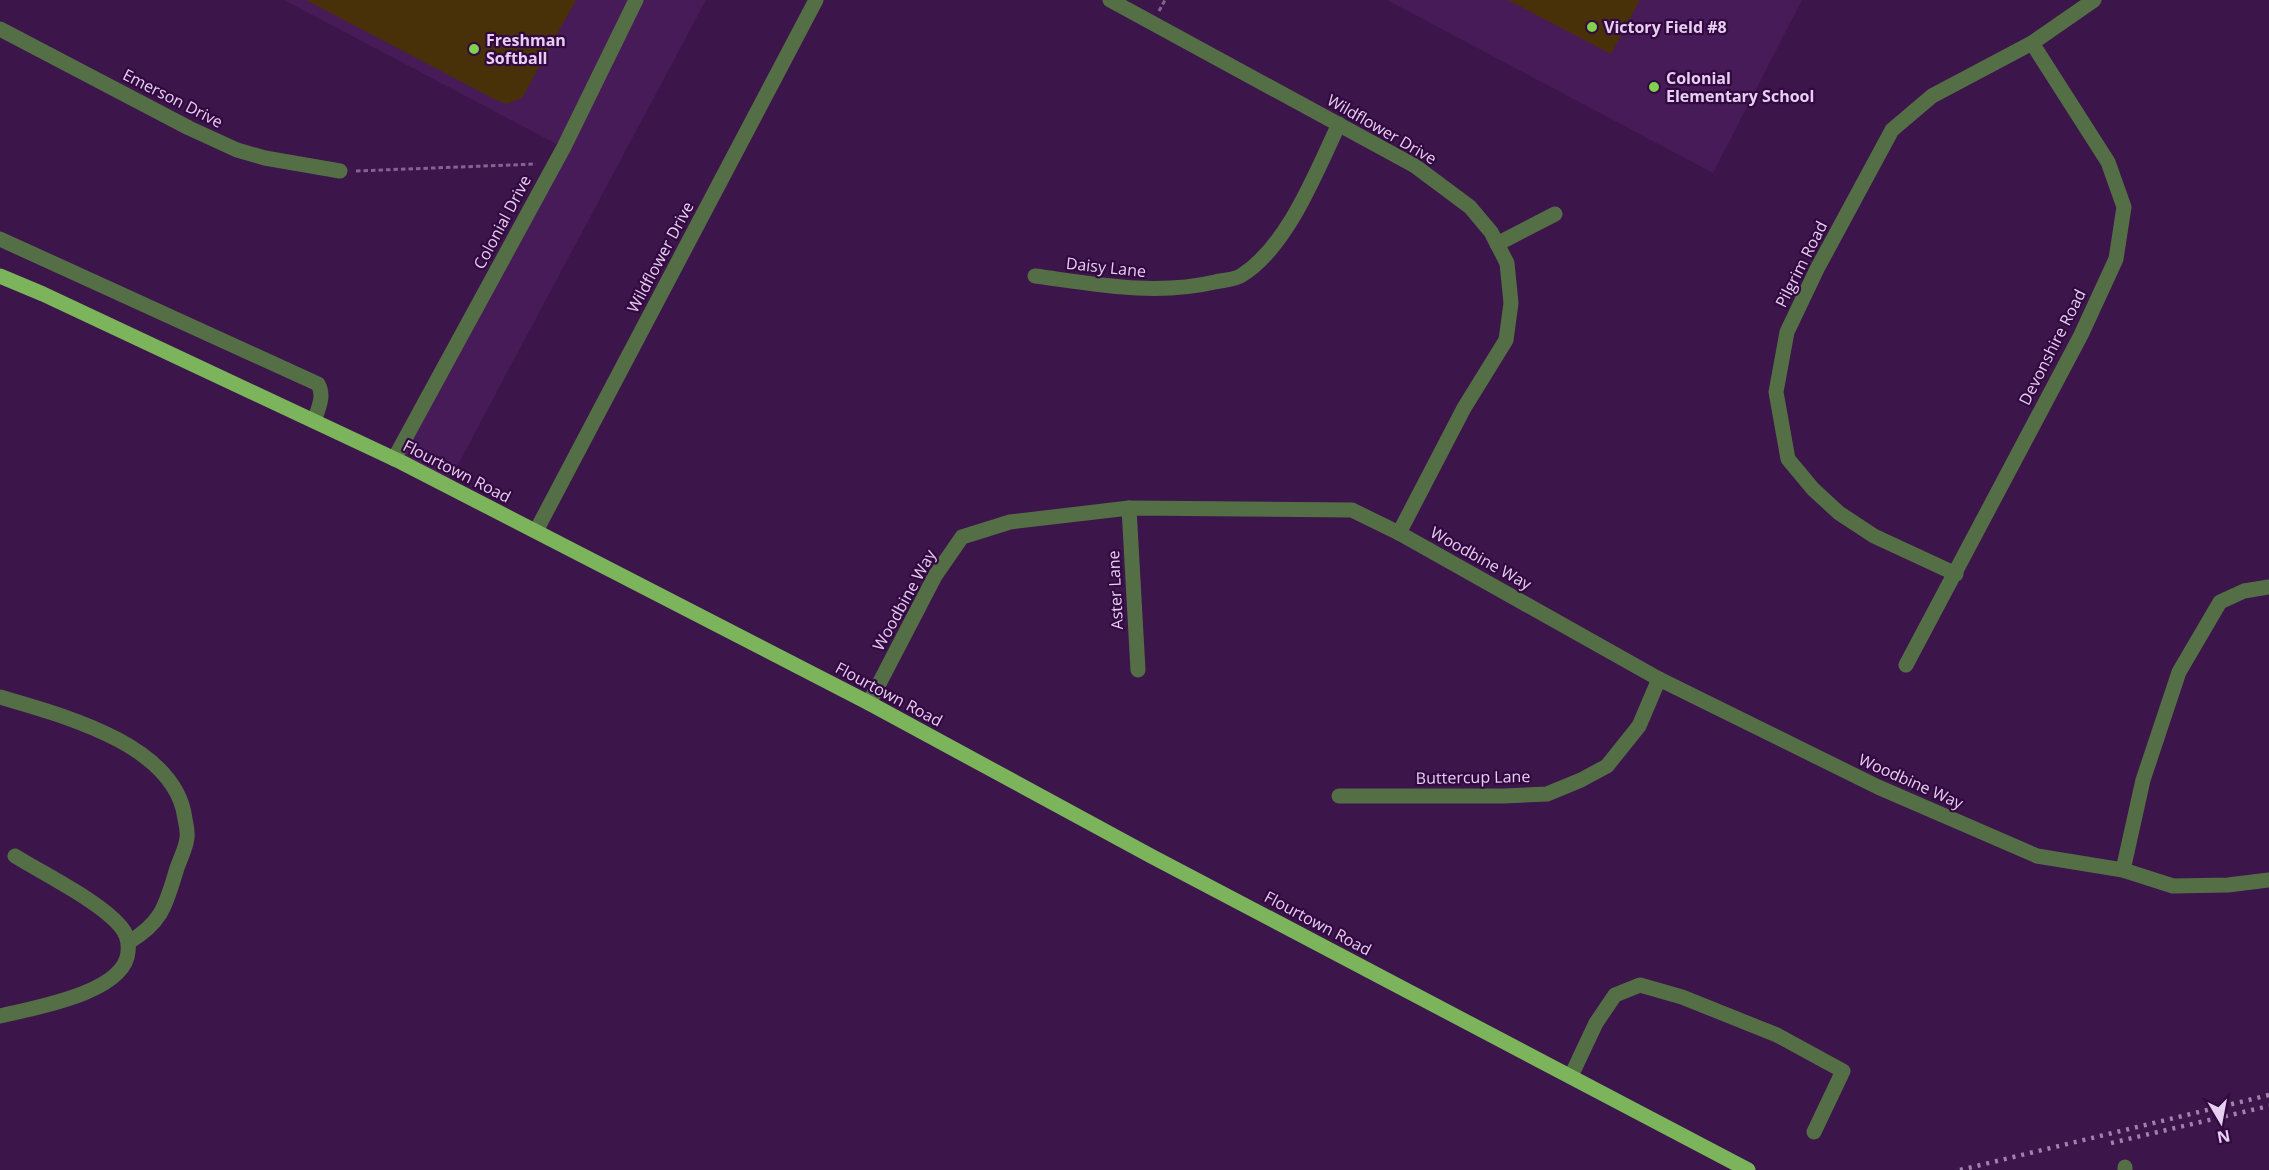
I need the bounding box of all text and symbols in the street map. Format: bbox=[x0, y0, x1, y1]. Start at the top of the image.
place label: Victory Field #8 bbox=[1604, 16, 1727, 38]
marker: Victory Field #8 bbox=[1585, 20, 1599, 34]
place label: Freshman Softball bbox=[486, 29, 566, 69]
marker: Freshman Softball bbox=[467, 42, 481, 56]
street label: Emerson Drive bbox=[119, 63, 227, 133]
place label: Colonial Elementary School bbox=[1666, 67, 1814, 107]
marker: Colonial Elementary School bbox=[1647, 80, 1661, 94]
street label: Wildflower Drive bbox=[1323, 89, 1441, 169]
street label: Colonial Drive bbox=[468, 171, 536, 273]
street label: Wildflower Drive bbox=[621, 198, 699, 316]
street label: Pilgrim Road bbox=[1770, 217, 1832, 311]
street label: Daisy Lane bbox=[1065, 252, 1147, 282]
street label: Devonshire Road bbox=[2013, 285, 2091, 409]
street label: Flourtown Road bbox=[399, 434, 515, 508]
street label: Woodbine Way bbox=[1427, 521, 1536, 595]
street label: Woodbine Way bbox=[867, 545, 941, 654]
street label: Aster Lane bbox=[1102, 550, 1128, 630]
street label: Flourtown Road bbox=[832, 657, 946, 731]
street label: Woodbine Way bbox=[1855, 748, 1968, 814]
street label: Buttercup Lane bbox=[1416, 765, 1530, 789]
street label: Flourtown Road bbox=[1261, 886, 1375, 960]
north arrow bbox=[2191, 1092, 2251, 1152]
text: N bbox=[2215, 1125, 2232, 1149]

